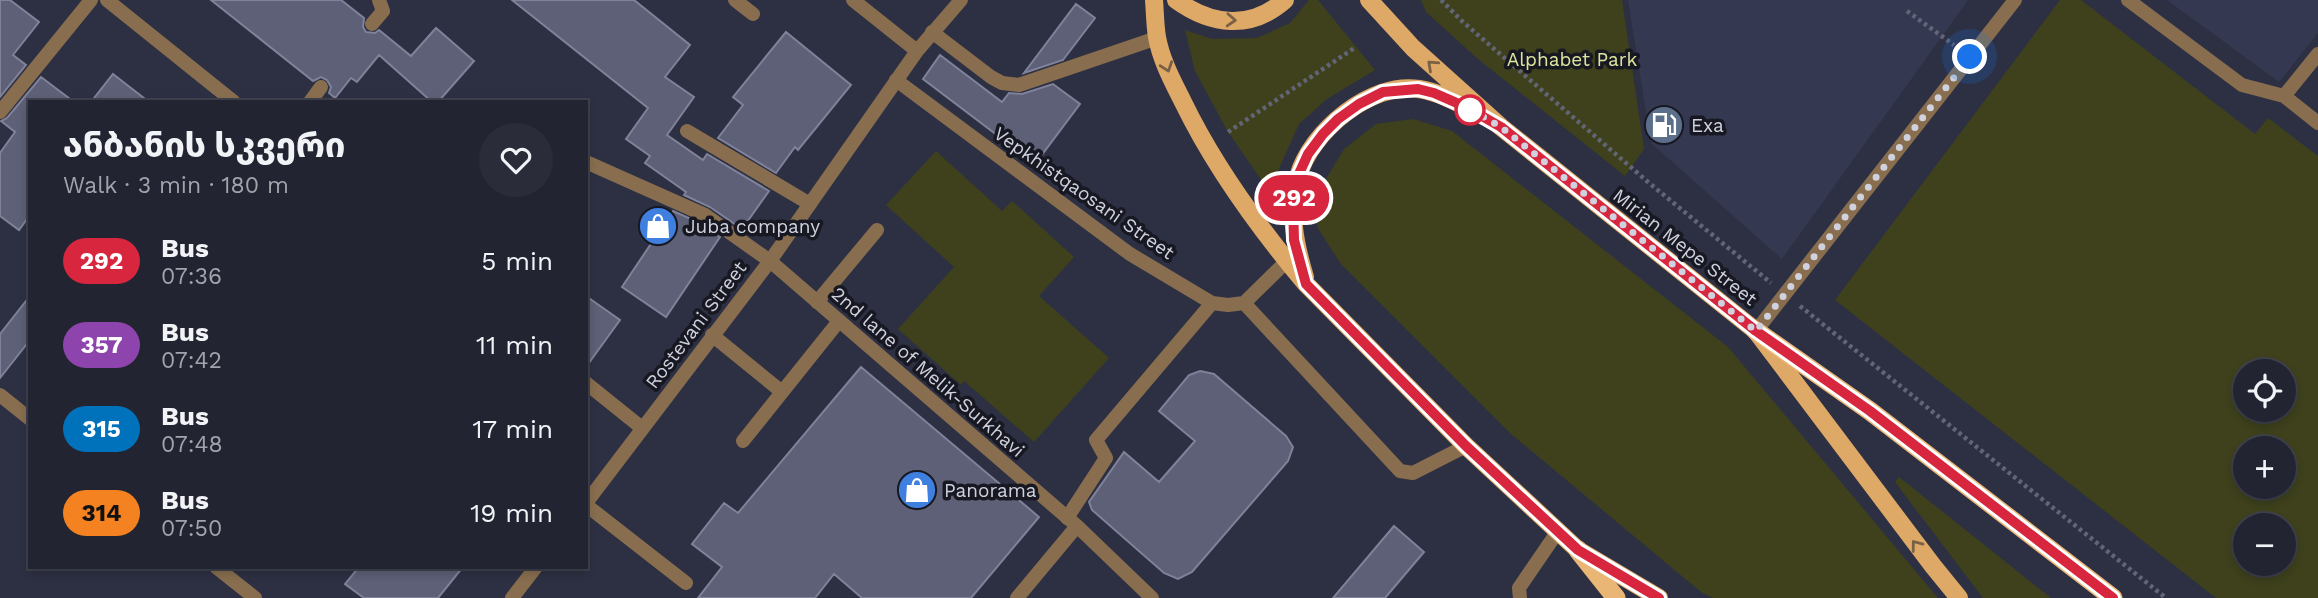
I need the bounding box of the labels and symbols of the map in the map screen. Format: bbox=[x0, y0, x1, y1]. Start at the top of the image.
one-way arrow bbox=[1226, 12, 1237, 27]
your location bbox=[1952, 39, 1987, 74]
park label: Alphabet Park bbox=[1507, 48, 1638, 71]
one-way arrow bbox=[1159, 60, 1173, 72]
one-way arrow bbox=[1427, 61, 1440, 74]
unlabelled marker bbox=[1455, 95, 1485, 125]
fuel station icon: Exa bbox=[1643, 104, 1685, 146]
place label: Exa bbox=[1691, 114, 1724, 137]
street label: Vepkhistqaosani Street bbox=[989, 122, 1179, 264]
line badge: 292 bbox=[1254, 175, 1334, 221]
street label: Mirian Mepe Street bbox=[1608, 184, 1762, 310]
shop icon: Juba company bbox=[637, 205, 679, 247]
place label: Juba company bbox=[685, 215, 820, 238]
street label: Rostevani Street bbox=[641, 257, 751, 393]
street label: 2nd lane of Melik-Surkhavi bbox=[827, 282, 1029, 462]
shop icon: Panorama bbox=[896, 469, 938, 511]
place label: Panorama bbox=[944, 479, 1037, 502]
one-way arrow bbox=[1912, 540, 1925, 552]

